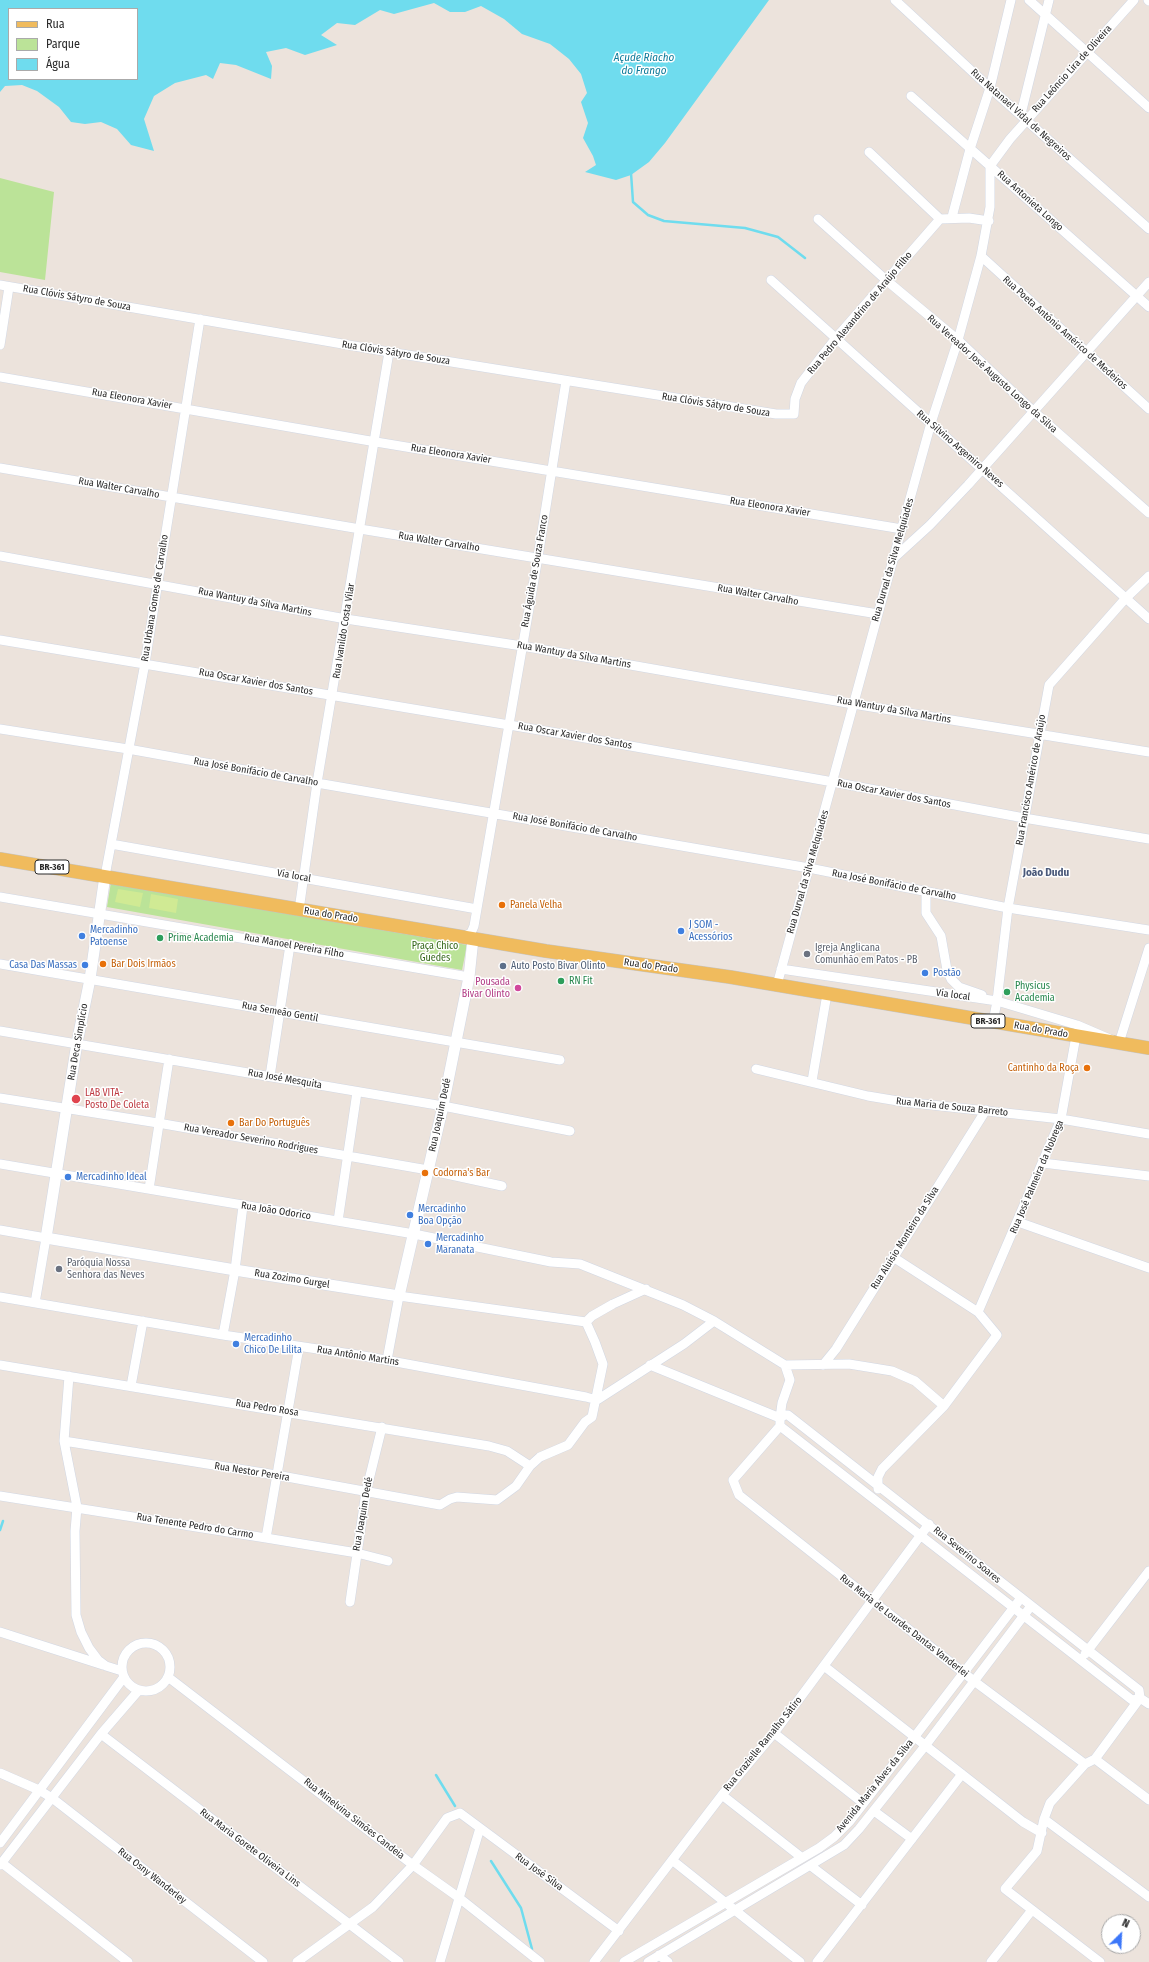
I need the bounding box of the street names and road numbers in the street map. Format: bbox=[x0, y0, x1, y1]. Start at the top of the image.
street label: Rua Leôncio Lira de Oliveira bbox=[1030, 23, 1114, 115]
street label: Rua Natanael Vidal de Negreiros bbox=[968, 67, 1074, 163]
street label: Rua Antonieta Longo bbox=[995, 168, 1065, 234]
street label: Rua Pedro Alexandrino de Araújo Filho bbox=[805, 249, 915, 377]
street label: Rua Poeta António Américo de Medeiros bbox=[1000, 274, 1130, 392]
street label: Rua Clóvis Sátyro de Souza bbox=[22, 283, 132, 313]
street label: Rua Vereador José Augusto Longo da Silva bbox=[925, 312, 1059, 436]
street label: Rua Clóvis Sátyro de Souza bbox=[341, 339, 451, 367]
street label: Rua Eleonora Xavier bbox=[91, 386, 173, 412]
street label: Rua Clóvis Sátyro de Souza bbox=[661, 391, 771, 419]
street label: Rua Silvino Argemiro Neves bbox=[914, 408, 1006, 490]
street label: Rua Eleonora Xavier bbox=[410, 442, 492, 466]
street label: Rua Walter Carvalho bbox=[78, 475, 160, 501]
street label: Rua Eleonora Xavier bbox=[729, 495, 811, 519]
street label: Rua Durval da Silva Melquíades bbox=[870, 497, 916, 623]
street label: Rua Águida de Souza Franco bbox=[519, 514, 551, 628]
street label: Rua Walter Carvalho bbox=[398, 530, 480, 554]
street label: Rua Urbana Gomes de Carvalho bbox=[139, 534, 171, 662]
street label: Rua Ivanildo Costa Vilar bbox=[331, 582, 357, 680]
street label: Rua Walter Carvalho bbox=[717, 582, 799, 608]
street label: Rua Wantuy da Silva Martins bbox=[197, 585, 313, 619]
street label: Rua Wantuy da Silva Martins bbox=[516, 639, 632, 671]
street label: Rua Oscar Xavier dos Santos bbox=[198, 666, 314, 698]
street label: Rua Wantuy da Silva Martins bbox=[836, 694, 952, 726]
street label: Rua Francisco Américo de Araújo bbox=[1014, 714, 1048, 846]
street label: Rua Oscar Xavier dos Santos bbox=[517, 720, 633, 752]
street label: Rua José Bonifácio de Carvalho bbox=[193, 755, 319, 789]
street label: Rua Oscar Xavier dos Santos bbox=[836, 777, 952, 811]
street label: Rua Durval da Silva Melquíades bbox=[785, 809, 831, 935]
street label: Rua José Bonifácio de Carvalho bbox=[512, 810, 638, 844]
road number: BR-361 bbox=[35, 860, 69, 874]
street label: Via local bbox=[276, 867, 312, 885]
street label: Rua José Bonifácio de Carvalho bbox=[831, 867, 957, 903]
street label: Rua do Prado bbox=[303, 905, 359, 925]
street label: Rua Manoel Pereira Filho bbox=[243, 931, 345, 961]
street label: Rua do Prado bbox=[623, 956, 679, 976]
street label: Via local bbox=[935, 987, 971, 1003]
street label: Rua Semeão Gentil bbox=[241, 999, 319, 1025]
street label: Rua Deca Simplício bbox=[65, 1003, 91, 1081]
road number: BR-361 bbox=[971, 1014, 1005, 1028]
street label: Rua do Prado bbox=[1013, 1019, 1069, 1041]
street label: Rua José Mesquita bbox=[247, 1067, 323, 1091]
street label: Rua Joaquim Dedé bbox=[426, 1077, 454, 1153]
street label: Rua Maria de Souza Barreto bbox=[895, 1095, 1009, 1119]
street label: Rua José Palmeira da Nobrega bbox=[1008, 1118, 1066, 1236]
street label: Rua Vereador Severino Rodrigues bbox=[183, 1121, 319, 1157]
street label: Rua Aluísio Monteiro da Silva bbox=[868, 1184, 942, 1292]
street label: Rua João Odorico bbox=[240, 1200, 312, 1222]
street label: Rua Zozimo Gurgel bbox=[254, 1267, 330, 1291]
street label: Rua Antônio Martins bbox=[316, 1344, 400, 1368]
street label: Rua Pedro Rosa bbox=[235, 1397, 299, 1419]
street label: Rua Nestor Pereira bbox=[214, 1460, 290, 1484]
street label: Rua Joaquim Dedé bbox=[351, 1476, 375, 1552]
street label: Rua Tenente Pedro do Carmo bbox=[136, 1511, 254, 1541]
street label: Rua Severino Soares bbox=[931, 1524, 1003, 1586]
street label: Rua Maria de Lourdes Dantas Vanderlei bbox=[837, 1572, 971, 1680]
street label: Rua Grazielle Ramalho Sátiro bbox=[721, 1694, 805, 1794]
street label: Avenida Maria Alves da Silva bbox=[834, 1737, 916, 1835]
street label: Rua Minelvina Simões Candeia bbox=[301, 1776, 407, 1862]
street label: Rua Maria Gorete Oliveira Lins bbox=[197, 1806, 303, 1890]
street label: Rua Osny Wanderley bbox=[115, 1846, 189, 1906]
street label: Rua José Silva bbox=[513, 1850, 565, 1894]

